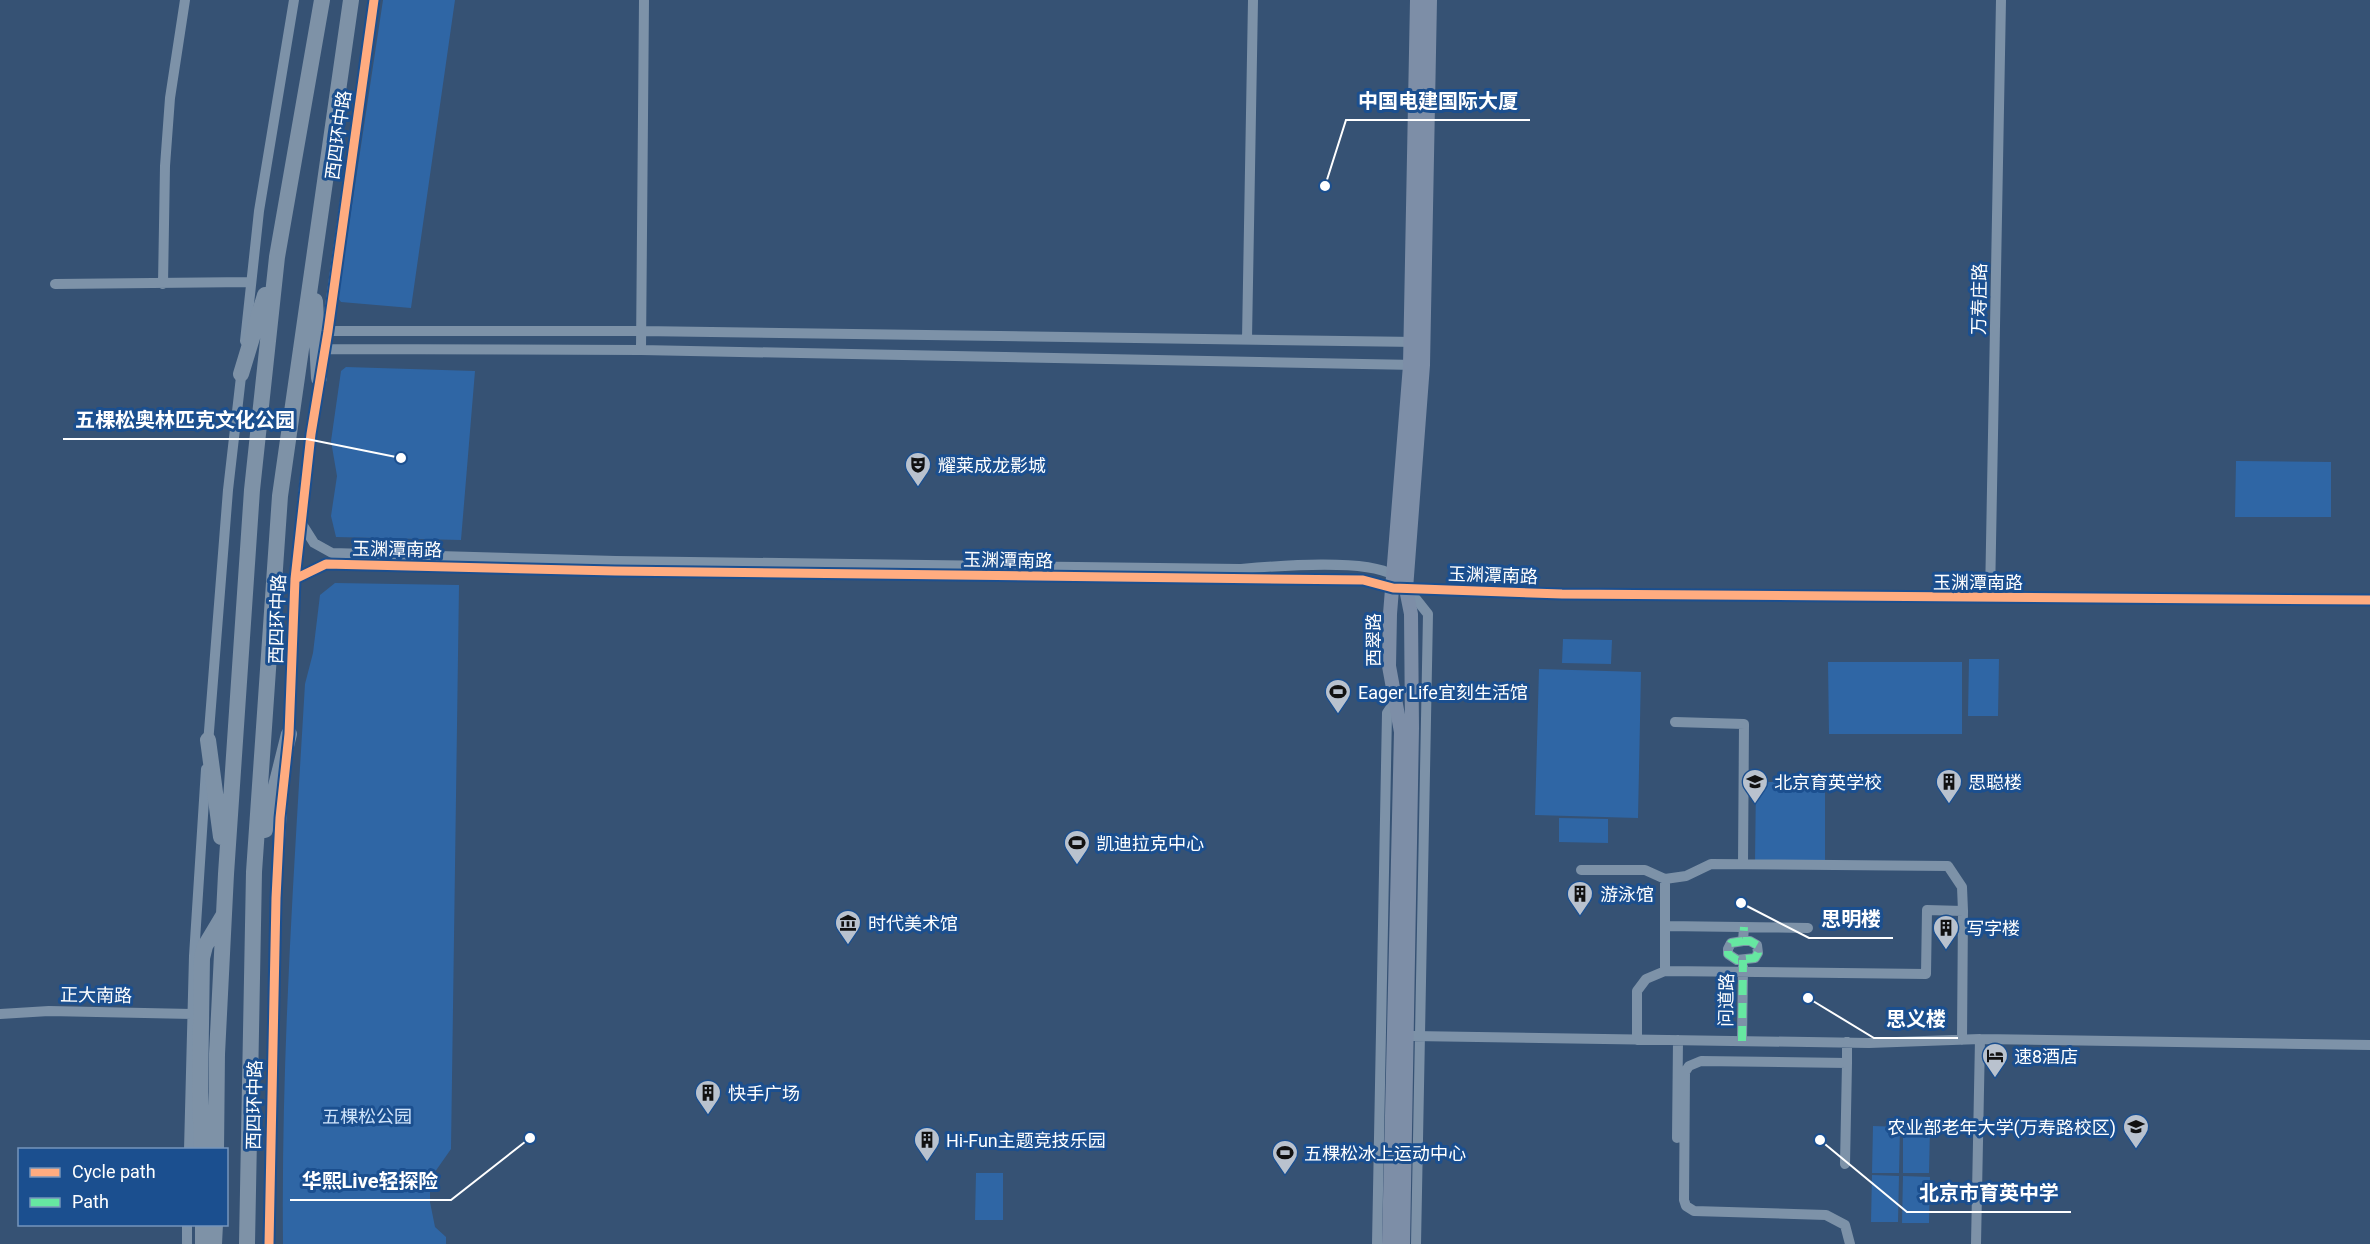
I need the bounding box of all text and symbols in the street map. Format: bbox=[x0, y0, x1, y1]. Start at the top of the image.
callout: 中国电建国际大厦 bbox=[1346, 82, 1530, 120]
street label: 西四环中路 bbox=[321, 89, 355, 181]
text: 中国电建国际大厦 bbox=[1358, 89, 1518, 113]
street label: 万寿庄路 bbox=[1968, 263, 1990, 335]
callout: 五棵松奥林匹克文化公园 bbox=[63, 401, 307, 439]
text: 五棵松奥林匹克文化公园 bbox=[75, 408, 295, 432]
theatre icon: 耀莱成龙影城 bbox=[903, 450, 933, 488]
place label: 耀莱成龙影城 bbox=[938, 455, 1046, 476]
street label: 玉渊潭南路 bbox=[352, 538, 442, 560]
street label: 玉渊潭南路 bbox=[963, 549, 1053, 571]
street label: 玉渊潭南路 bbox=[1448, 563, 1538, 587]
street label: 玉渊潭南路 bbox=[1933, 572, 2023, 593]
street label: 西四环中路 bbox=[265, 574, 289, 664]
street label: 西翠路 bbox=[1363, 613, 1384, 667]
sports icon: Eager Life宜刻生活馆 bbox=[1323, 677, 1353, 715]
place label: Eager Life宜刻生活馆 bbox=[1358, 682, 1528, 703]
school or university icon: 北京育英学校 bbox=[1740, 767, 1770, 805]
building icon: 思聪楼 bbox=[1934, 767, 1964, 805]
place label: 北京育英学校 bbox=[1774, 772, 1882, 793]
place label: 思聪楼 bbox=[1968, 772, 2022, 793]
sports icon: 凯迪拉克中心 bbox=[1062, 828, 1092, 866]
place label: 凯迪拉克中心 bbox=[1096, 833, 1204, 854]
building icon: 游泳馆 bbox=[1565, 879, 1595, 917]
place label: 游泳馆 bbox=[1600, 884, 1654, 905]
callout: 思明楼 bbox=[1809, 900, 1893, 938]
text: 思明楼 bbox=[1821, 907, 1881, 931]
museum icon: 时代美术馆 bbox=[833, 908, 863, 946]
place label: 时代美术馆 bbox=[868, 913, 958, 934]
building icon: 写字楼 bbox=[1931, 913, 1961, 951]
place label: 写字楼 bbox=[1966, 918, 2020, 939]
street label: 问道路 bbox=[1715, 973, 1737, 1027]
street label: 正大南路 bbox=[60, 984, 132, 1006]
callout: 思义楼 bbox=[1874, 1000, 1958, 1038]
text: 思义楼 bbox=[1886, 1007, 1946, 1031]
hotel icon: 速8酒店 bbox=[1980, 1041, 2010, 1079]
place label: 速8酒店 bbox=[2014, 1046, 2078, 1067]
street label: 西四环中路 bbox=[243, 1060, 265, 1150]
building icon: 快手广场 bbox=[693, 1078, 723, 1116]
place label: 快手广场 bbox=[728, 1083, 800, 1104]
park label: 五棵松公园 bbox=[322, 1106, 412, 1127]
school or university icon: 农业部老年大学(万寿路校区) bbox=[2121, 1112, 2151, 1150]
place label: 农业部老年大学(万寿路校区) bbox=[1888, 1117, 2116, 1139]
building icon: Hi-Fun主题竞技乐园 bbox=[912, 1125, 942, 1163]
place label: Hi-Fun主题竞技乐园 bbox=[946, 1130, 1106, 1151]
sports icon: 五棵松冰上运动中心 bbox=[1270, 1138, 1300, 1176]
place label: 五棵松冰上运动中心 bbox=[1304, 1143, 1466, 1164]
legend bbox=[18, 1148, 228, 1226]
text: Cycle path bbox=[72, 1161, 156, 1182]
callout: 华熙Live轻探险 bbox=[290, 1162, 451, 1200]
text: 华熙Live轻探险 bbox=[302, 1169, 438, 1193]
callout: 北京市育英中学 bbox=[1907, 1174, 2071, 1212]
text: 北京市育英中学 bbox=[1919, 1181, 2059, 1205]
text: Path bbox=[72, 1191, 109, 1212]

